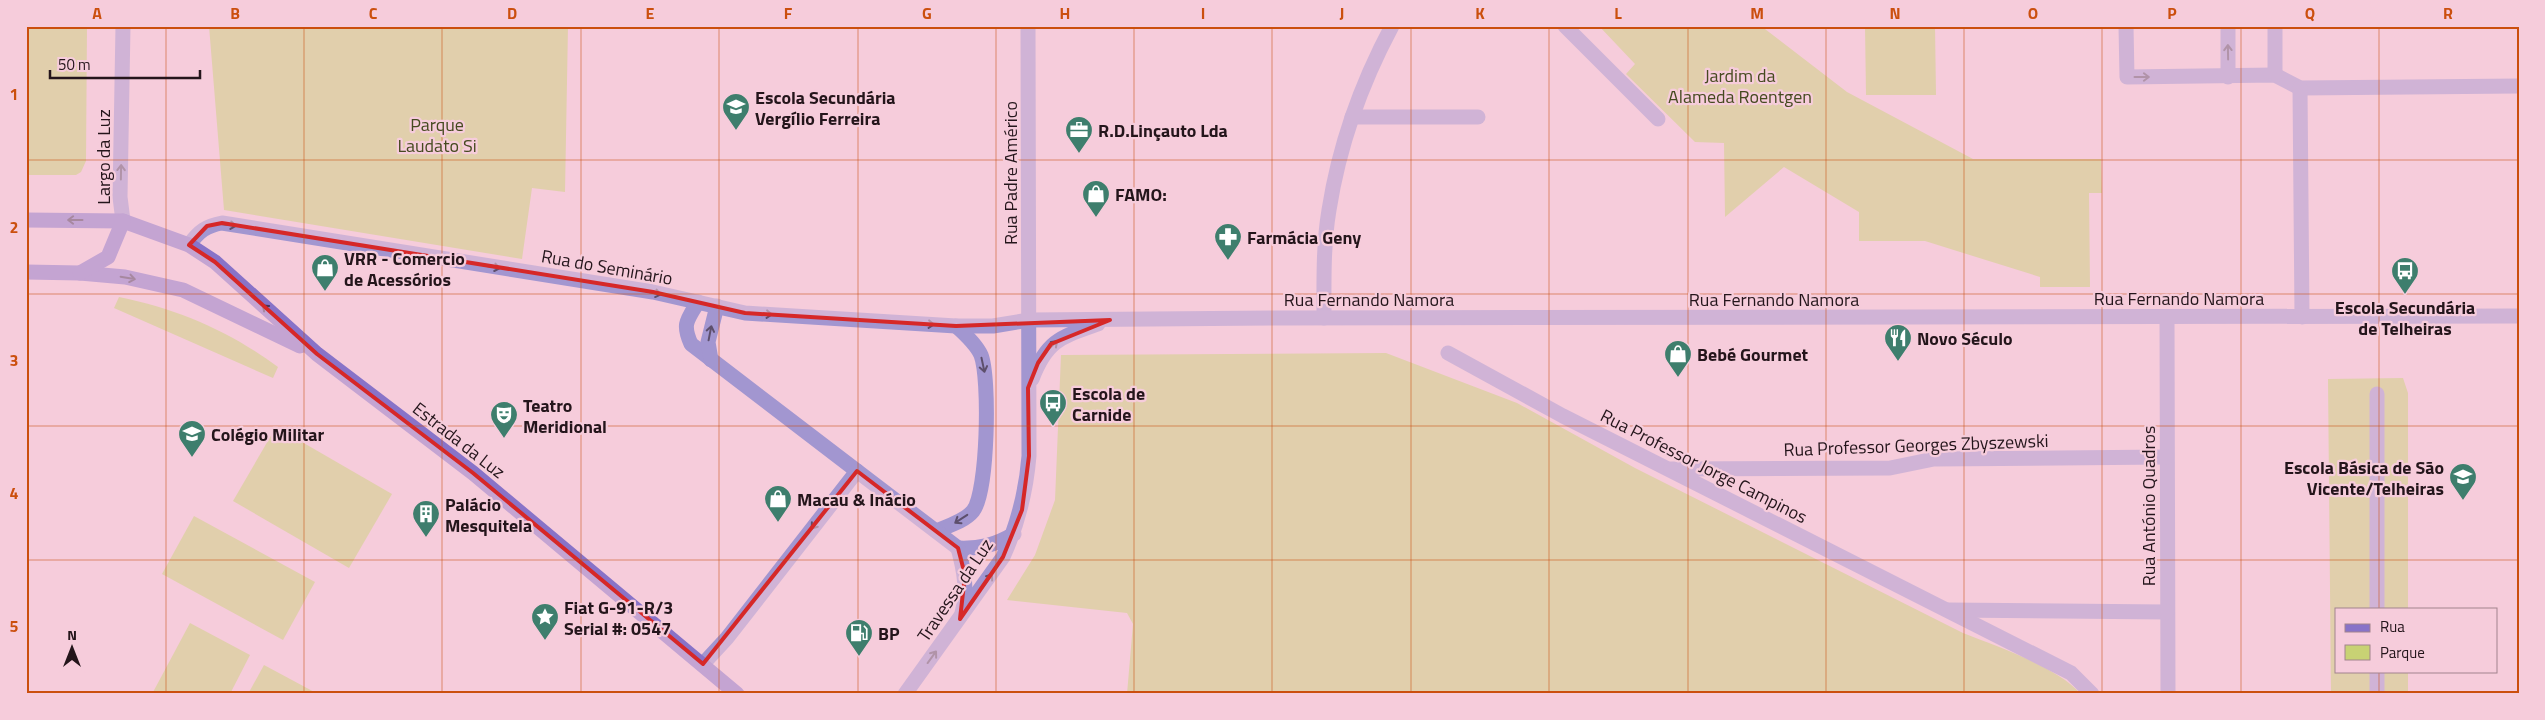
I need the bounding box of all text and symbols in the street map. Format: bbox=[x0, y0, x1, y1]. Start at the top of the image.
text: A bbox=[92, 1, 102, 25]
text: B bbox=[230, 1, 240, 25]
text: C bbox=[369, 1, 378, 25]
text: D bbox=[507, 1, 517, 25]
text: E bbox=[646, 1, 655, 25]
text: F bbox=[784, 1, 793, 25]
text: G bbox=[922, 1, 932, 25]
text: H bbox=[1060, 1, 1070, 25]
text: I bbox=[1201, 1, 1205, 25]
text: J bbox=[1340, 1, 1344, 25]
text: K bbox=[1475, 1, 1485, 25]
text: L bbox=[1614, 1, 1622, 25]
text: M bbox=[1750, 1, 1764, 25]
text: N bbox=[1889, 1, 1901, 25]
text: O bbox=[2028, 1, 2038, 25]
text: P bbox=[2167, 1, 2177, 25]
text: Q bbox=[2305, 1, 2315, 25]
text: R bbox=[2443, 1, 2453, 25]
one-way arrow bbox=[2223, 44, 2233, 60]
scale bar bbox=[50, 48, 200, 80]
text: 50 m bbox=[58, 53, 91, 76]
park label: Jardim da Alameda Roentgen bbox=[1668, 62, 1812, 110]
one-way arrow bbox=[2134, 72, 2150, 82]
text: 1 bbox=[10, 82, 18, 106]
place label: Escola Secundária Vergílio Ferreira bbox=[755, 84, 896, 132]
school or university icon: Escola Secundária Vergílio Ferreira bbox=[721, 92, 751, 131]
street label: Rua Padre Américo bbox=[997, 101, 1024, 245]
street label: Largo da Luz bbox=[90, 109, 117, 205]
park label: Parque Laudato Si bbox=[397, 111, 477, 159]
office icon: R.D.Linçauto Lda bbox=[1064, 115, 1094, 154]
place label: R.D.Linçauto Lda bbox=[1098, 117, 1228, 144]
one-way arrow bbox=[116, 164, 126, 180]
shop icon: FAMO: bbox=[1081, 179, 1111, 218]
place label: FAMO: bbox=[1115, 181, 1167, 208]
text: 2 bbox=[10, 215, 18, 239]
one-way arrow bbox=[67, 215, 83, 225]
one-way arrow bbox=[221, 220, 237, 230]
pharmacy icon: Farmácia Geny bbox=[1213, 222, 1243, 261]
place label: Farmácia Geny bbox=[1247, 224, 1361, 251]
street label: Rua do Seminário bbox=[539, 242, 675, 292]
place label: VRR - Comercio de Acessórios bbox=[344, 245, 465, 293]
shop icon: VRR - Comercio de Acessórios bbox=[310, 253, 340, 292]
bus stop icon: Escola Secundária de Telheiras bbox=[2390, 256, 2420, 295]
one-way arrow bbox=[485, 262, 501, 272]
one-way arrow bbox=[120, 274, 136, 284]
street label: Rua Fernando Namora bbox=[2094, 285, 2264, 312]
street label: Rua Fernando Namora bbox=[1284, 286, 1454, 313]
street label: Rua Fernando Namora bbox=[1689, 286, 1859, 313]
one-way arrow bbox=[645, 288, 661, 298]
place label: Escola Secundária de Telheiras bbox=[2335, 294, 2475, 342]
one-way arrow bbox=[261, 304, 274, 316]
one-way arrow bbox=[757, 309, 773, 319]
one-way arrow bbox=[919, 320, 935, 329]
restaurant icon: Novo Século bbox=[1883, 323, 1913, 362]
one-way arrow bbox=[705, 325, 715, 341]
place label: Novo Século bbox=[1917, 325, 2013, 352]
shop icon: Bebé Gourmet bbox=[1663, 339, 1693, 378]
one-way arrow bbox=[1045, 340, 1058, 352]
place label: Bebé Gourmet bbox=[1697, 341, 1809, 368]
text: 3 bbox=[10, 348, 18, 372]
one-way arrow bbox=[979, 357, 988, 373]
place label: Escola de Carnide bbox=[1072, 380, 1145, 428]
bus stop icon: Escola de Carnide bbox=[1038, 388, 1068, 427]
place label: Teatro Meridional bbox=[523, 392, 607, 440]
street label: Estrada da Luz bbox=[407, 395, 511, 485]
theatre icon: Teatro Meridional bbox=[489, 400, 519, 439]
street label: Rua Professor Jorge Campinos bbox=[1596, 402, 1812, 530]
school or university icon: Colégio Militar bbox=[177, 419, 207, 458]
place label: Colégio Militar bbox=[211, 421, 324, 448]
street label: Rua António Quadros bbox=[2135, 426, 2162, 586]
street label: Rua Professor Georges Zbyszewski bbox=[1783, 427, 2049, 463]
place label: Escola Básica de São Vicente/Telheiras bbox=[2284, 454, 2444, 502]
school or university icon: Escola Básica de São Vicente/Telheiras bbox=[2448, 462, 2478, 501]
text: 4 bbox=[10, 481, 19, 505]
shop icon: Macau & Inácio bbox=[763, 484, 793, 523]
place label: Macau & Inácio bbox=[797, 486, 916, 513]
place label: Palácio Mesquitela bbox=[445, 491, 532, 539]
building icon: Palácio Mesquitela bbox=[411, 499, 441, 538]
one-way arrow bbox=[954, 514, 968, 524]
one-way arrow bbox=[811, 516, 821, 530]
street label: Travessa da Luz bbox=[910, 533, 1000, 647]
one-way arrow bbox=[983, 573, 993, 587]
place label: Fiat G-91-R/3 Serial #: 0547 bbox=[564, 594, 673, 642]
place icon: Fiat G-91-R/3 Serial #: 0547 bbox=[530, 602, 560, 641]
legend bbox=[2335, 608, 2498, 672]
text: 5 bbox=[10, 614, 19, 638]
text: Rua bbox=[2380, 615, 2405, 638]
fuel station icon: BP bbox=[844, 618, 874, 657]
place label: BP bbox=[878, 620, 900, 647]
north arrow bbox=[48, 622, 98, 672]
text: N bbox=[67, 624, 77, 645]
text: Parque bbox=[2380, 641, 2425, 664]
one-way arrow bbox=[927, 650, 937, 664]

